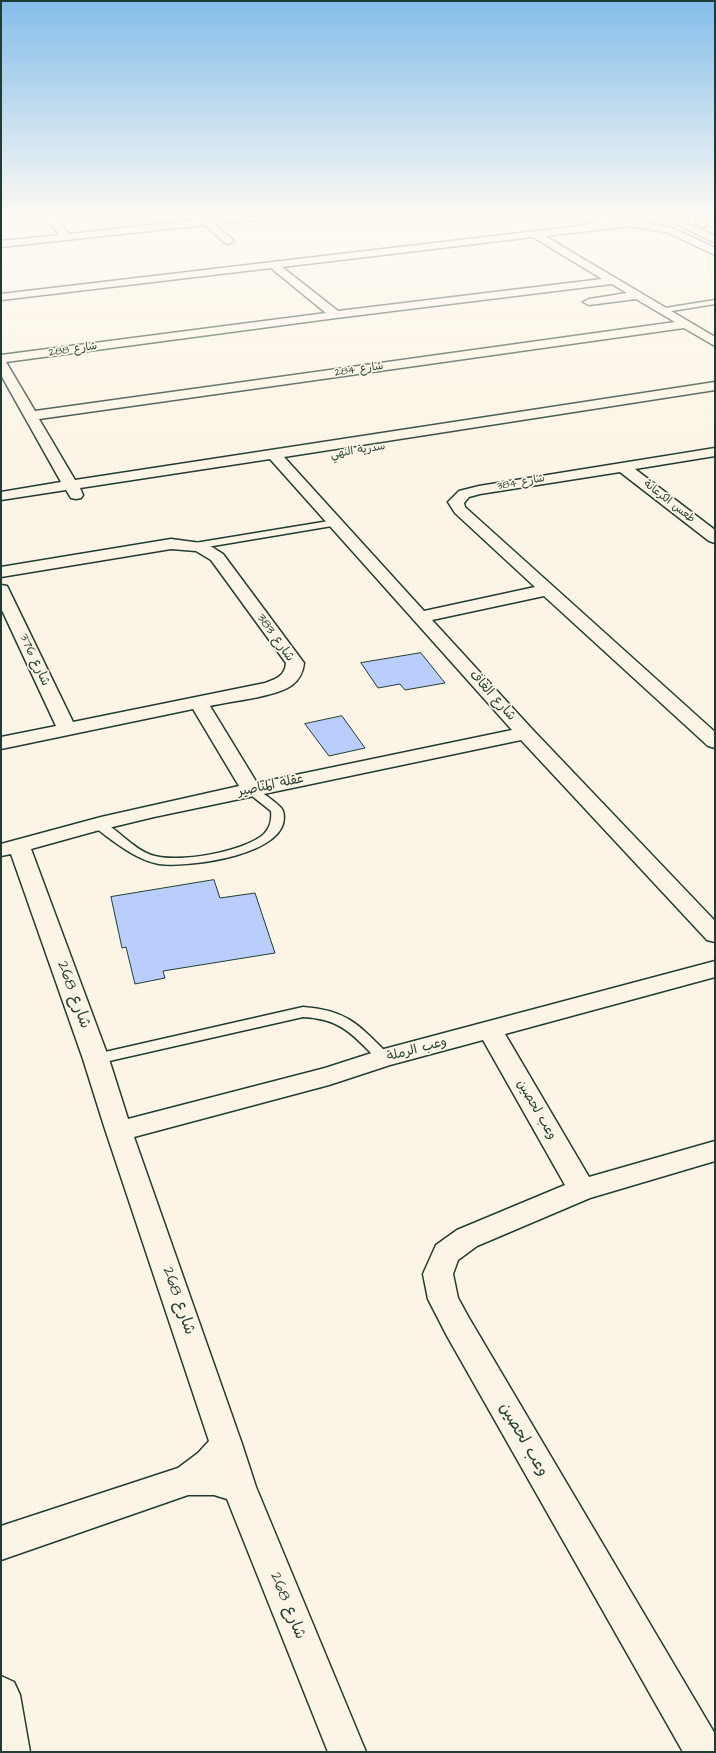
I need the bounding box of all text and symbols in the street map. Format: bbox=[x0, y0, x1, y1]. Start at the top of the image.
street label: شارع 288 bbox=[48, 340, 98, 360]
street label: شارع 284 bbox=[334, 360, 384, 380]
street label: سدرية النهي bbox=[330, 440, 386, 462]
street label: شارع 384 bbox=[496, 472, 546, 494]
street label: طعس الكرعانة bbox=[641, 478, 697, 526]
street label: شارع 383 bbox=[253, 611, 297, 665]
street label: شارع 376 bbox=[15, 631, 53, 689]
street label: شارع الغاف bbox=[465, 668, 519, 724]
street label: عقلة المناصير bbox=[237, 771, 305, 801]
street label: شارع 268 bbox=[52, 959, 94, 1031]
street label: وعب الرملة bbox=[385, 1035, 449, 1065]
street label: وعب لحصين bbox=[513, 1077, 559, 1143]
street label: شارع 268 bbox=[157, 1265, 199, 1337]
street label: وعب لحصين bbox=[494, 1400, 552, 1480]
street label: شارع 268 bbox=[265, 1570, 309, 1642]

